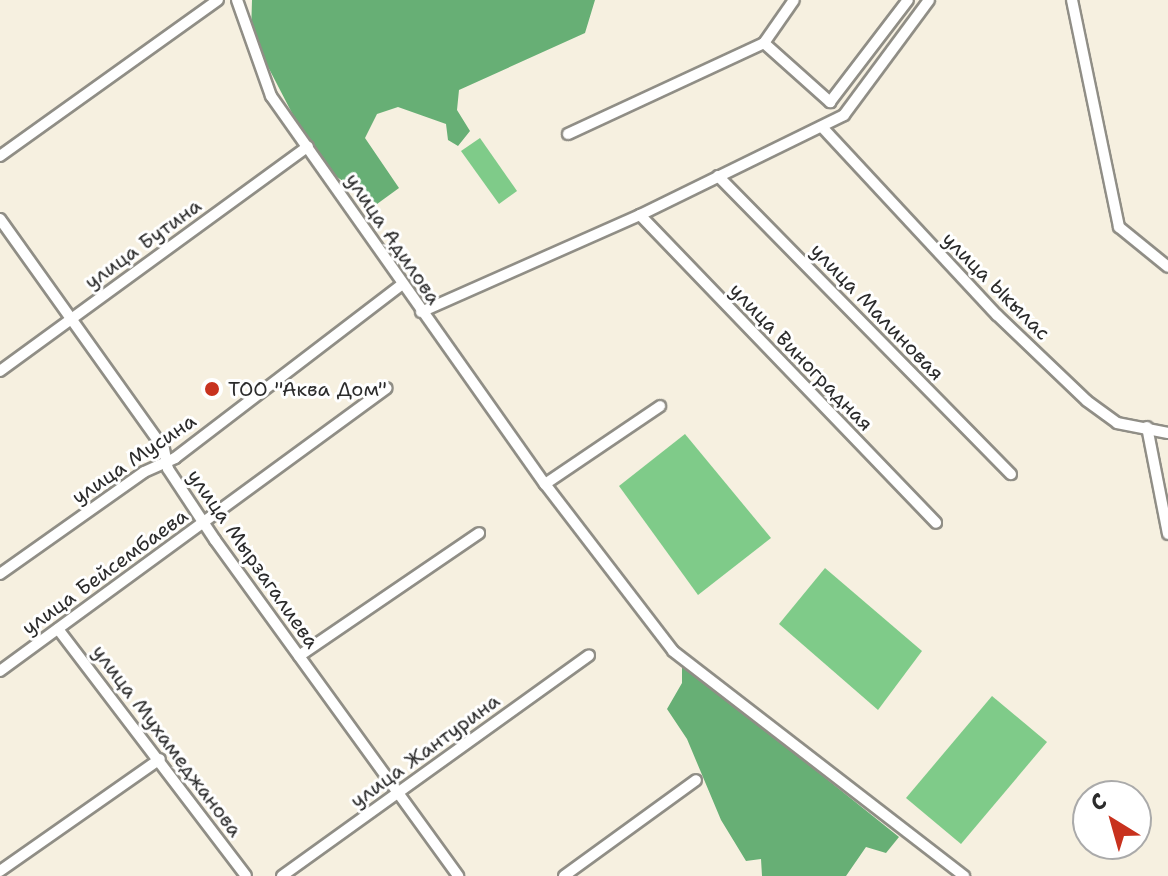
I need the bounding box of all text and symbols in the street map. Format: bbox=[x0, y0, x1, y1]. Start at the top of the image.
street label: улица Адилова bbox=[340, 169, 446, 309]
street label: улица Бутина bbox=[80, 194, 206, 294]
street label: улица Ыкылас bbox=[937, 227, 1055, 345]
street label: улица Малиновая bbox=[805, 238, 949, 386]
street label: улица Виноградная bbox=[724, 278, 878, 436]
place label: ТОО "Аква Дом" bbox=[228, 377, 387, 401]
marker: ТОО "Аква Дом" bbox=[203, 380, 221, 398]
street label: улица Мусина bbox=[67, 409, 201, 509]
street label: улица Мырзагалиева bbox=[182, 465, 324, 653]
street label: улица Бейсембаева bbox=[17, 504, 193, 640]
street label: улица Мухамеджанова bbox=[87, 640, 247, 842]
street label: улица Жантурина bbox=[346, 689, 504, 813]
north arrow bbox=[1072, 780, 1152, 860]
text: С bbox=[1084, 786, 1113, 818]

